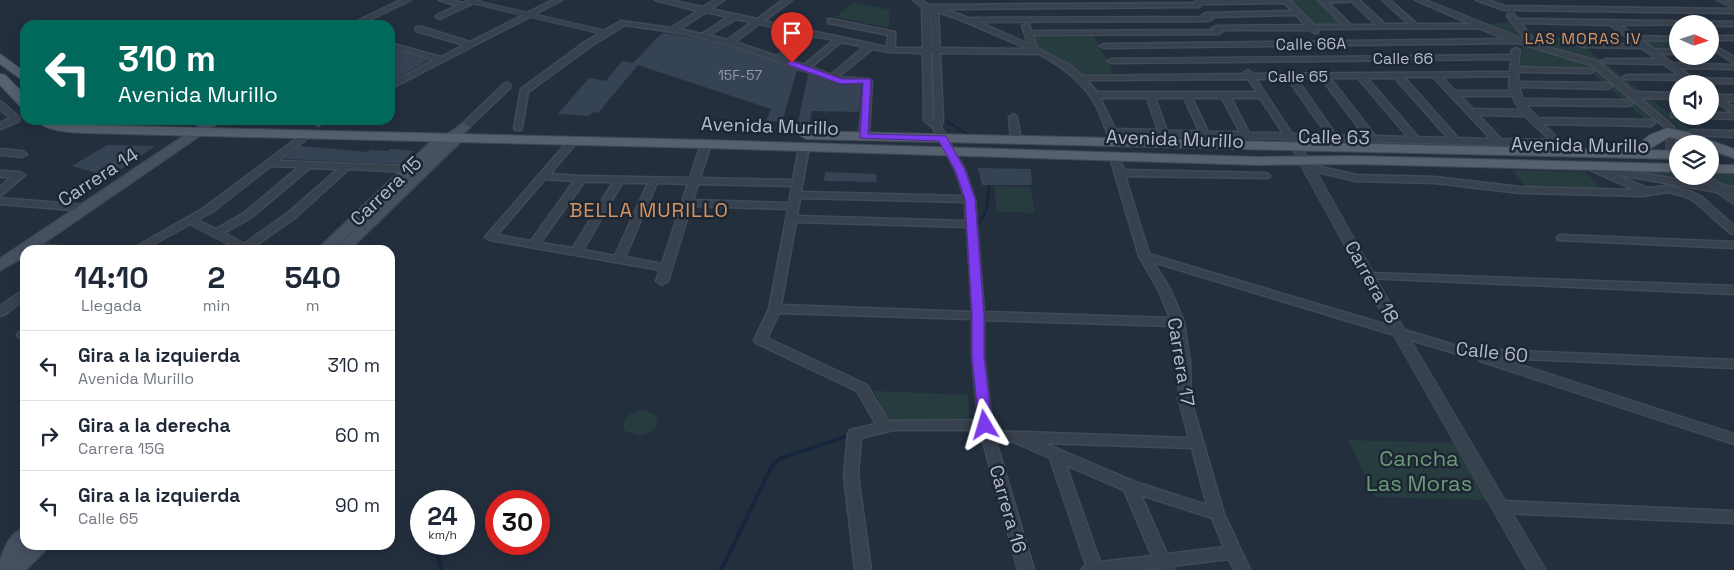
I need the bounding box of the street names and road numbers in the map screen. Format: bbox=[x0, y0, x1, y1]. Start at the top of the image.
street label: Calle 66A bbox=[1276, 33, 1346, 55]
street label: Calle 66 bbox=[1373, 48, 1433, 69]
street label: Calle 65 bbox=[1268, 66, 1328, 87]
street label: Avenida Murillo bbox=[701, 111, 839, 141]
street label: Avenida Murillo bbox=[1106, 124, 1244, 154]
street label: Calle 63 bbox=[1298, 124, 1370, 150]
street label: Avenida Murillo bbox=[1511, 131, 1649, 159]
street label: Carrera 14 bbox=[53, 142, 143, 212]
street label: Carrera 15 bbox=[345, 151, 427, 231]
street label: Carrera 18 bbox=[1339, 236, 1405, 328]
street label: Carrera 17 bbox=[1162, 316, 1200, 409]
street label: Calle 60 bbox=[1455, 336, 1529, 368]
street label: Carrera 16 bbox=[984, 462, 1032, 556]

